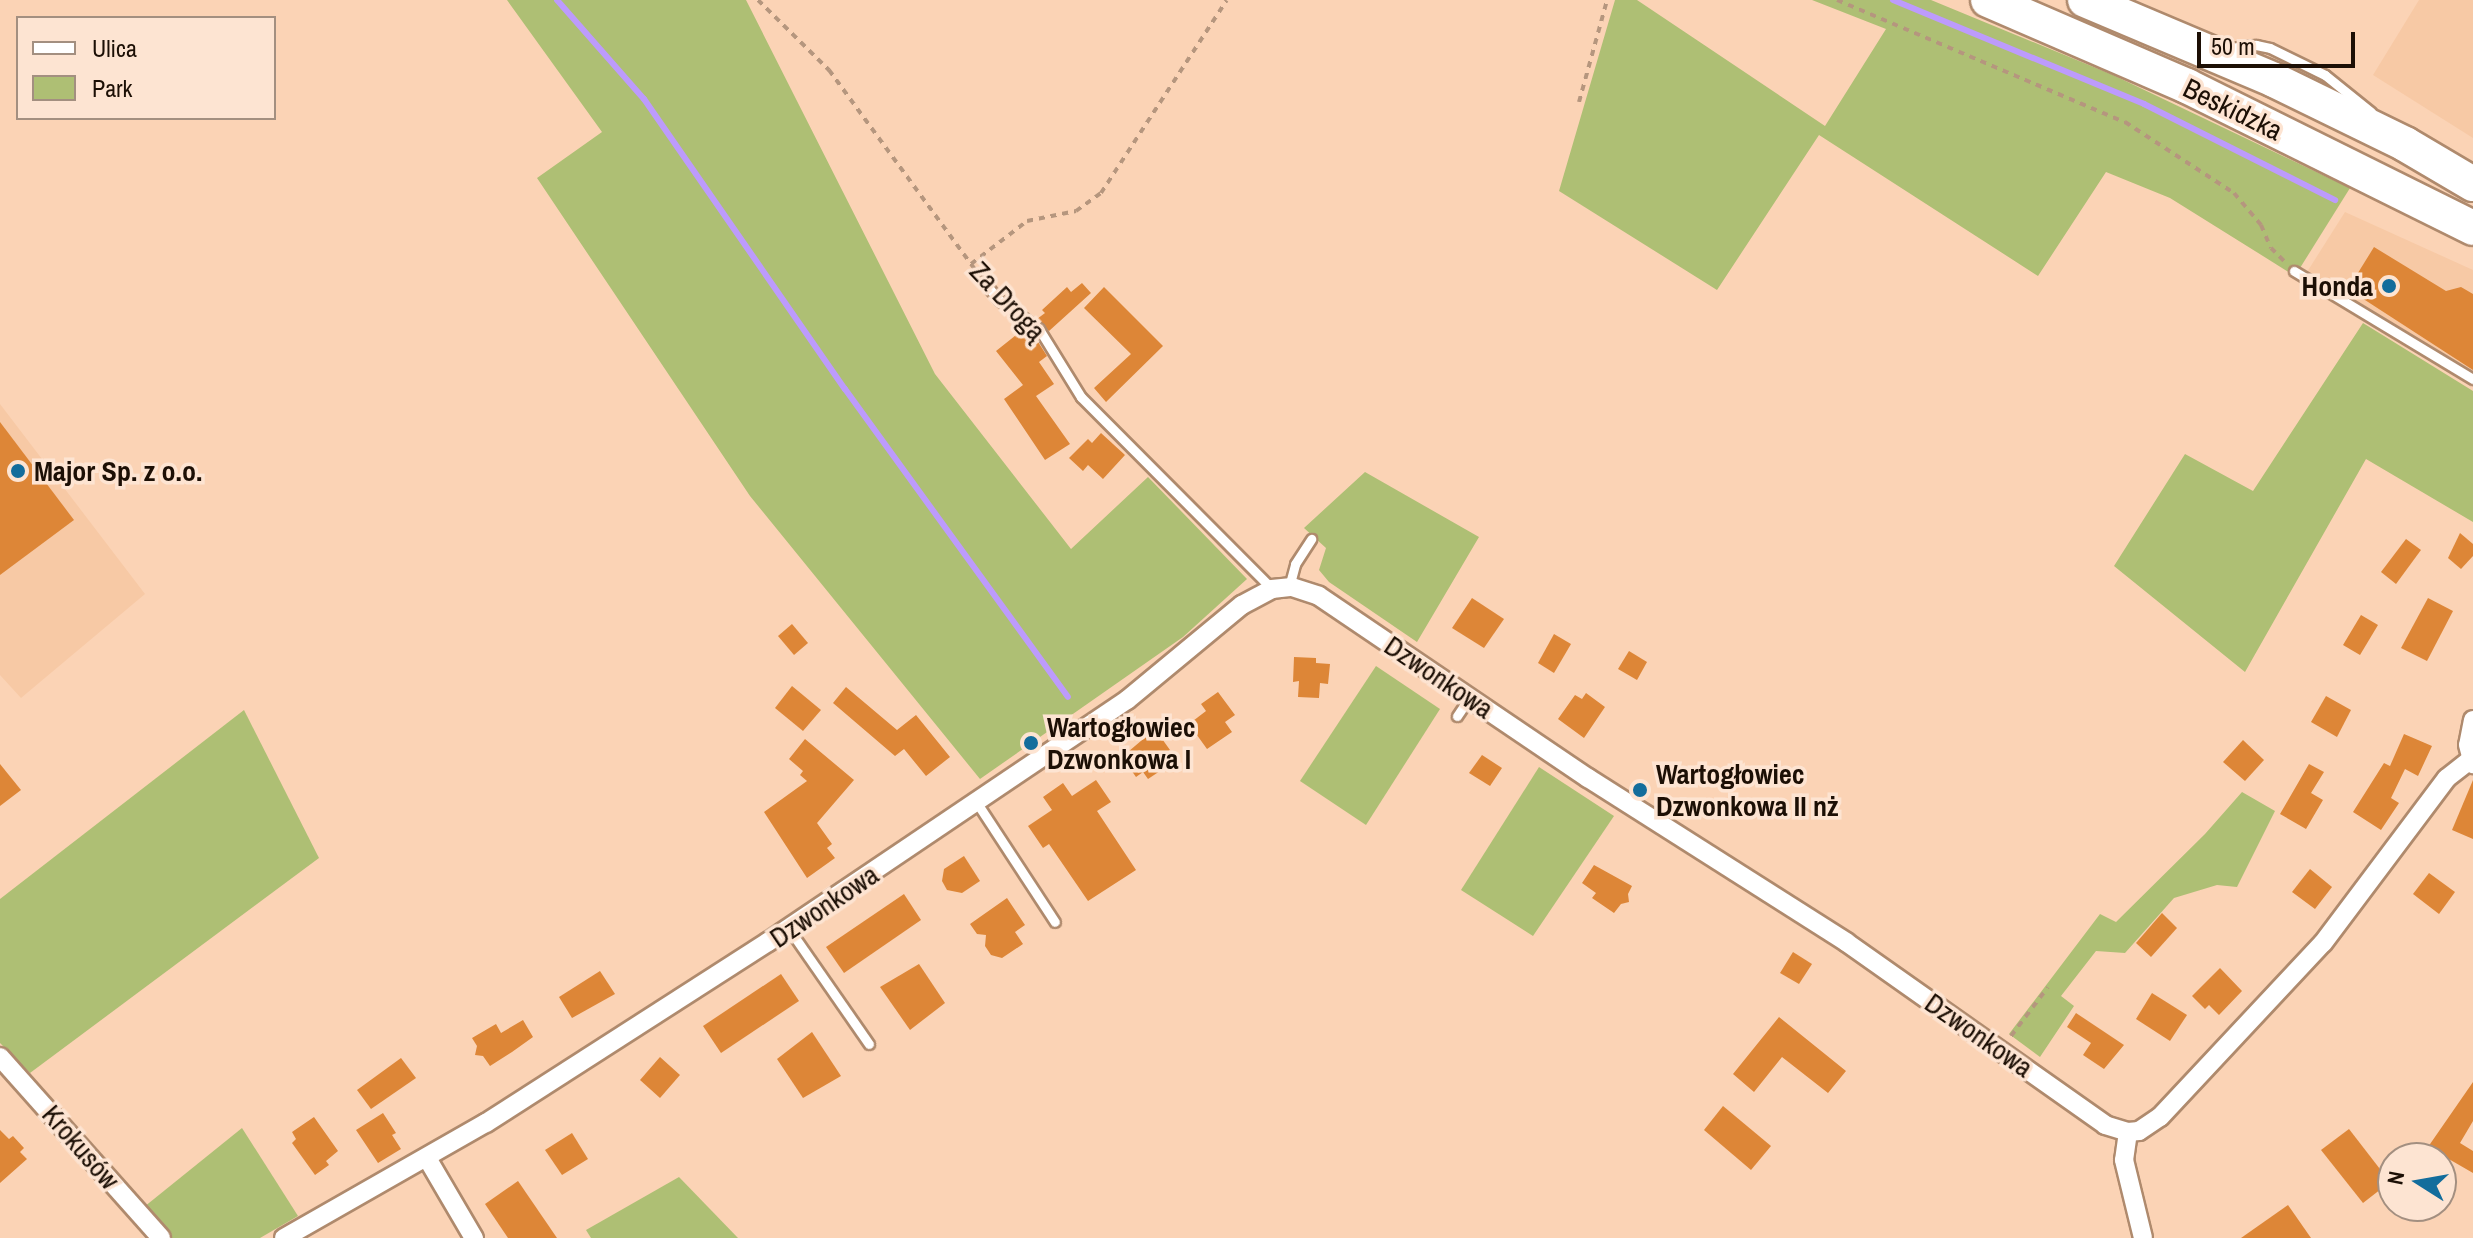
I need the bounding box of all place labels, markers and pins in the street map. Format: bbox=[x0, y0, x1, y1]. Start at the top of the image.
place label: Honda bbox=[2302, 269, 2373, 303]
marker: Honda bbox=[2380, 277, 2398, 295]
place label: Major Sp. z o.o. bbox=[34, 454, 202, 488]
marker: Major Sp. z o.o. bbox=[9, 462, 27, 480]
place label: Wartogłowiec Dzwonkowa I bbox=[1047, 710, 1195, 776]
marker: Wartogłowiec Dzwonkowa I bbox=[1022, 734, 1040, 752]
place label: Wartogłowiec Dzwonkowa II nż bbox=[1656, 757, 1838, 823]
marker: Wartogłowiec Dzwonkowa II nż bbox=[1631, 781, 1649, 799]

